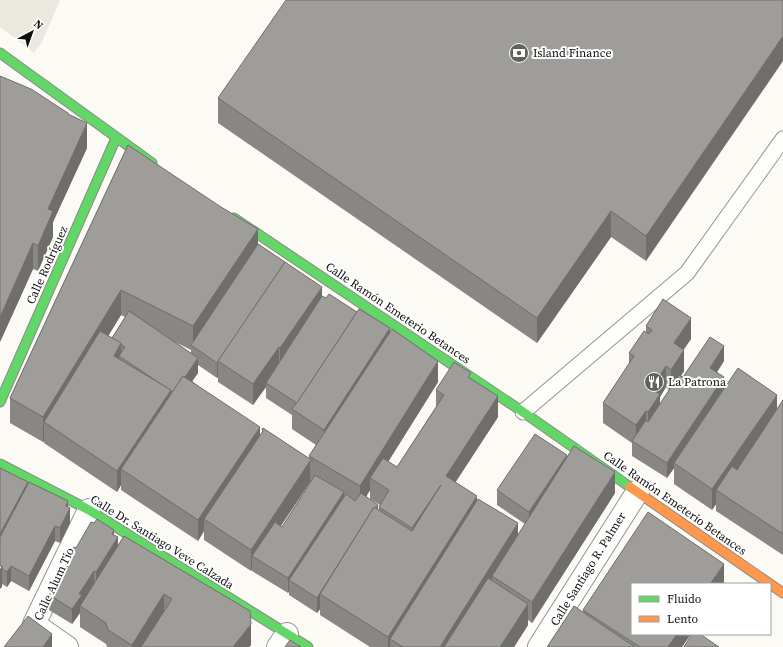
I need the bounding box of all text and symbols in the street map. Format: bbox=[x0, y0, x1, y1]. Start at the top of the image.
north arrow bbox=[12, 12, 52, 52]
text: N bbox=[30, 17, 46, 33]
bank icon: Island Finance bbox=[508, 42, 530, 64]
place label: Island Finance bbox=[533, 45, 612, 61]
street label: Calle Rodríguez bbox=[23, 223, 72, 307]
street label: Calle Ramón Emeterio Betances bbox=[322, 258, 474, 368]
restaurant icon: La Patrona bbox=[643, 371, 665, 393]
place label: La Patrona bbox=[668, 374, 727, 390]
street label: Calle Ramón Emeterio Betances bbox=[600, 447, 750, 559]
street label: Calle Dr. Santiago Veve Calzada bbox=[87, 491, 237, 593]
street label: Calle Santiago R. Palmer bbox=[546, 509, 630, 629]
street label: Calle Alum Tio bbox=[30, 544, 78, 623]
legend bbox=[631, 583, 771, 635]
text: Fluido bbox=[667, 591, 702, 607]
text: Lento bbox=[667, 611, 698, 627]

